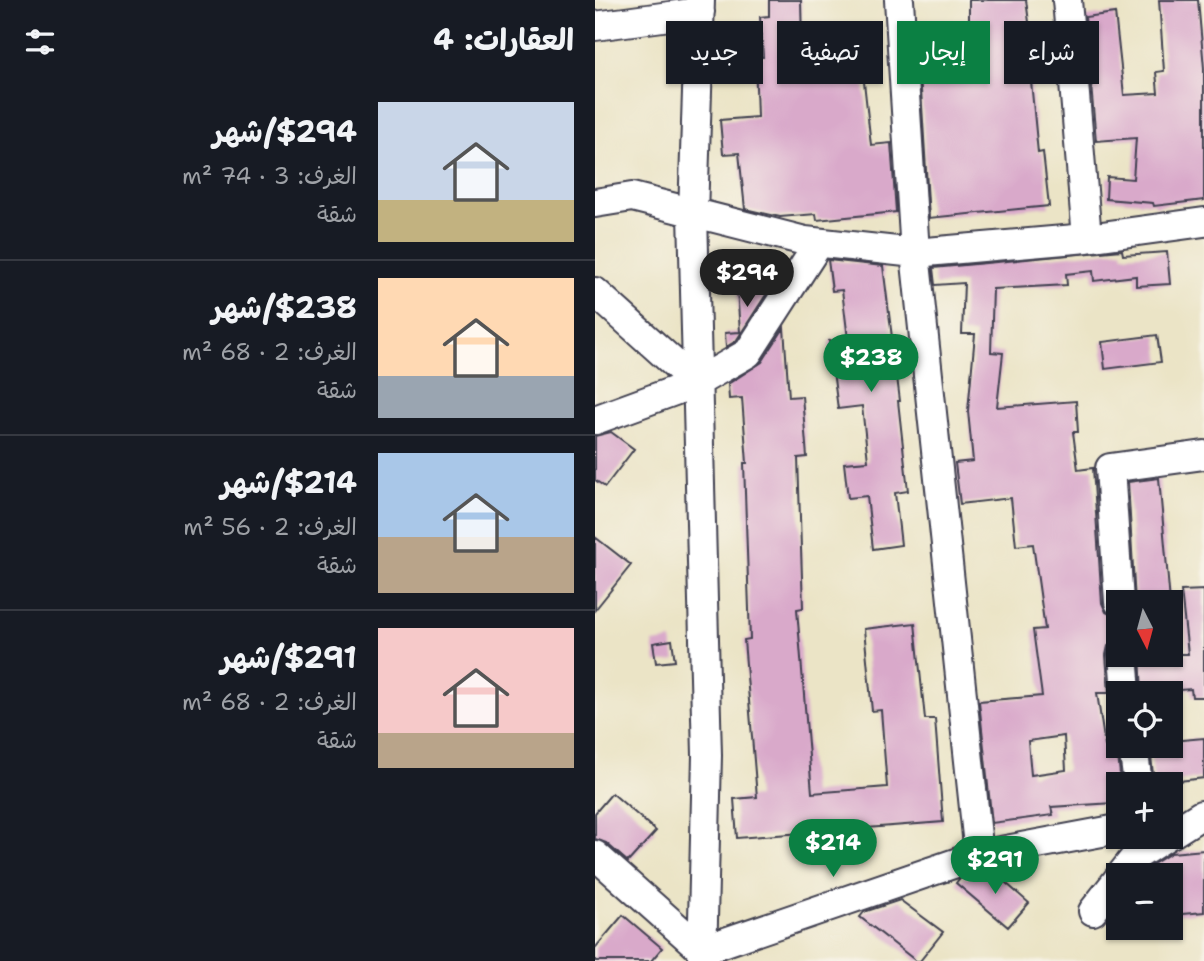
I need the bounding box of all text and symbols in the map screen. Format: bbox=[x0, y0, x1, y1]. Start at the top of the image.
text: العقارات: 4 bbox=[433, 19, 574, 60]
chip: جديد bbox=[666, 21, 763, 84]
chip: تصفية bbox=[777, 21, 883, 84]
chip: إيجار bbox=[897, 21, 990, 84]
chip: شراء bbox=[1004, 21, 1099, 84]
icon: filters bbox=[21, 23, 59, 61]
text: $294/شهر bbox=[213, 111, 357, 152]
icon: home bbox=[434, 130, 518, 214]
text: الغرف: 3 · 74 m² bbox=[182, 161, 357, 191]
text: شقة bbox=[317, 199, 357, 229]
pin: $294 bbox=[706, 250, 788, 309]
text: $294 bbox=[716, 257, 778, 287]
text: $238/شهر bbox=[212, 287, 357, 328]
icon: home bbox=[434, 306, 518, 390]
pin: $238 bbox=[830, 334, 912, 394]
text: الغرف: 2 · 68 m² bbox=[182, 337, 357, 367]
text: $238 bbox=[839, 342, 903, 372]
text: شقة bbox=[317, 375, 357, 405]
text: $214/شهر bbox=[221, 462, 357, 503]
icon: home bbox=[434, 481, 518, 565]
text: الغرف: 2 · 56 m² bbox=[183, 512, 357, 542]
text: شقة bbox=[317, 550, 357, 580]
north arrow bbox=[1106, 590, 1183, 667]
map controls bbox=[1106, 590, 1183, 940]
text: $291/شهر bbox=[221, 637, 357, 678]
icon: home bbox=[434, 656, 518, 740]
button: locate bbox=[1106, 681, 1183, 758]
text: الغرف: 2 · 68 m² bbox=[182, 687, 357, 717]
text: شقة bbox=[317, 725, 357, 755]
button: + bbox=[1106, 772, 1183, 849]
pin: $214 bbox=[792, 820, 874, 879]
text: $214 bbox=[805, 827, 861, 857]
pin: $291 bbox=[954, 836, 1036, 896]
text: $291 bbox=[967, 844, 1023, 874]
button: − bbox=[1106, 863, 1183, 940]

